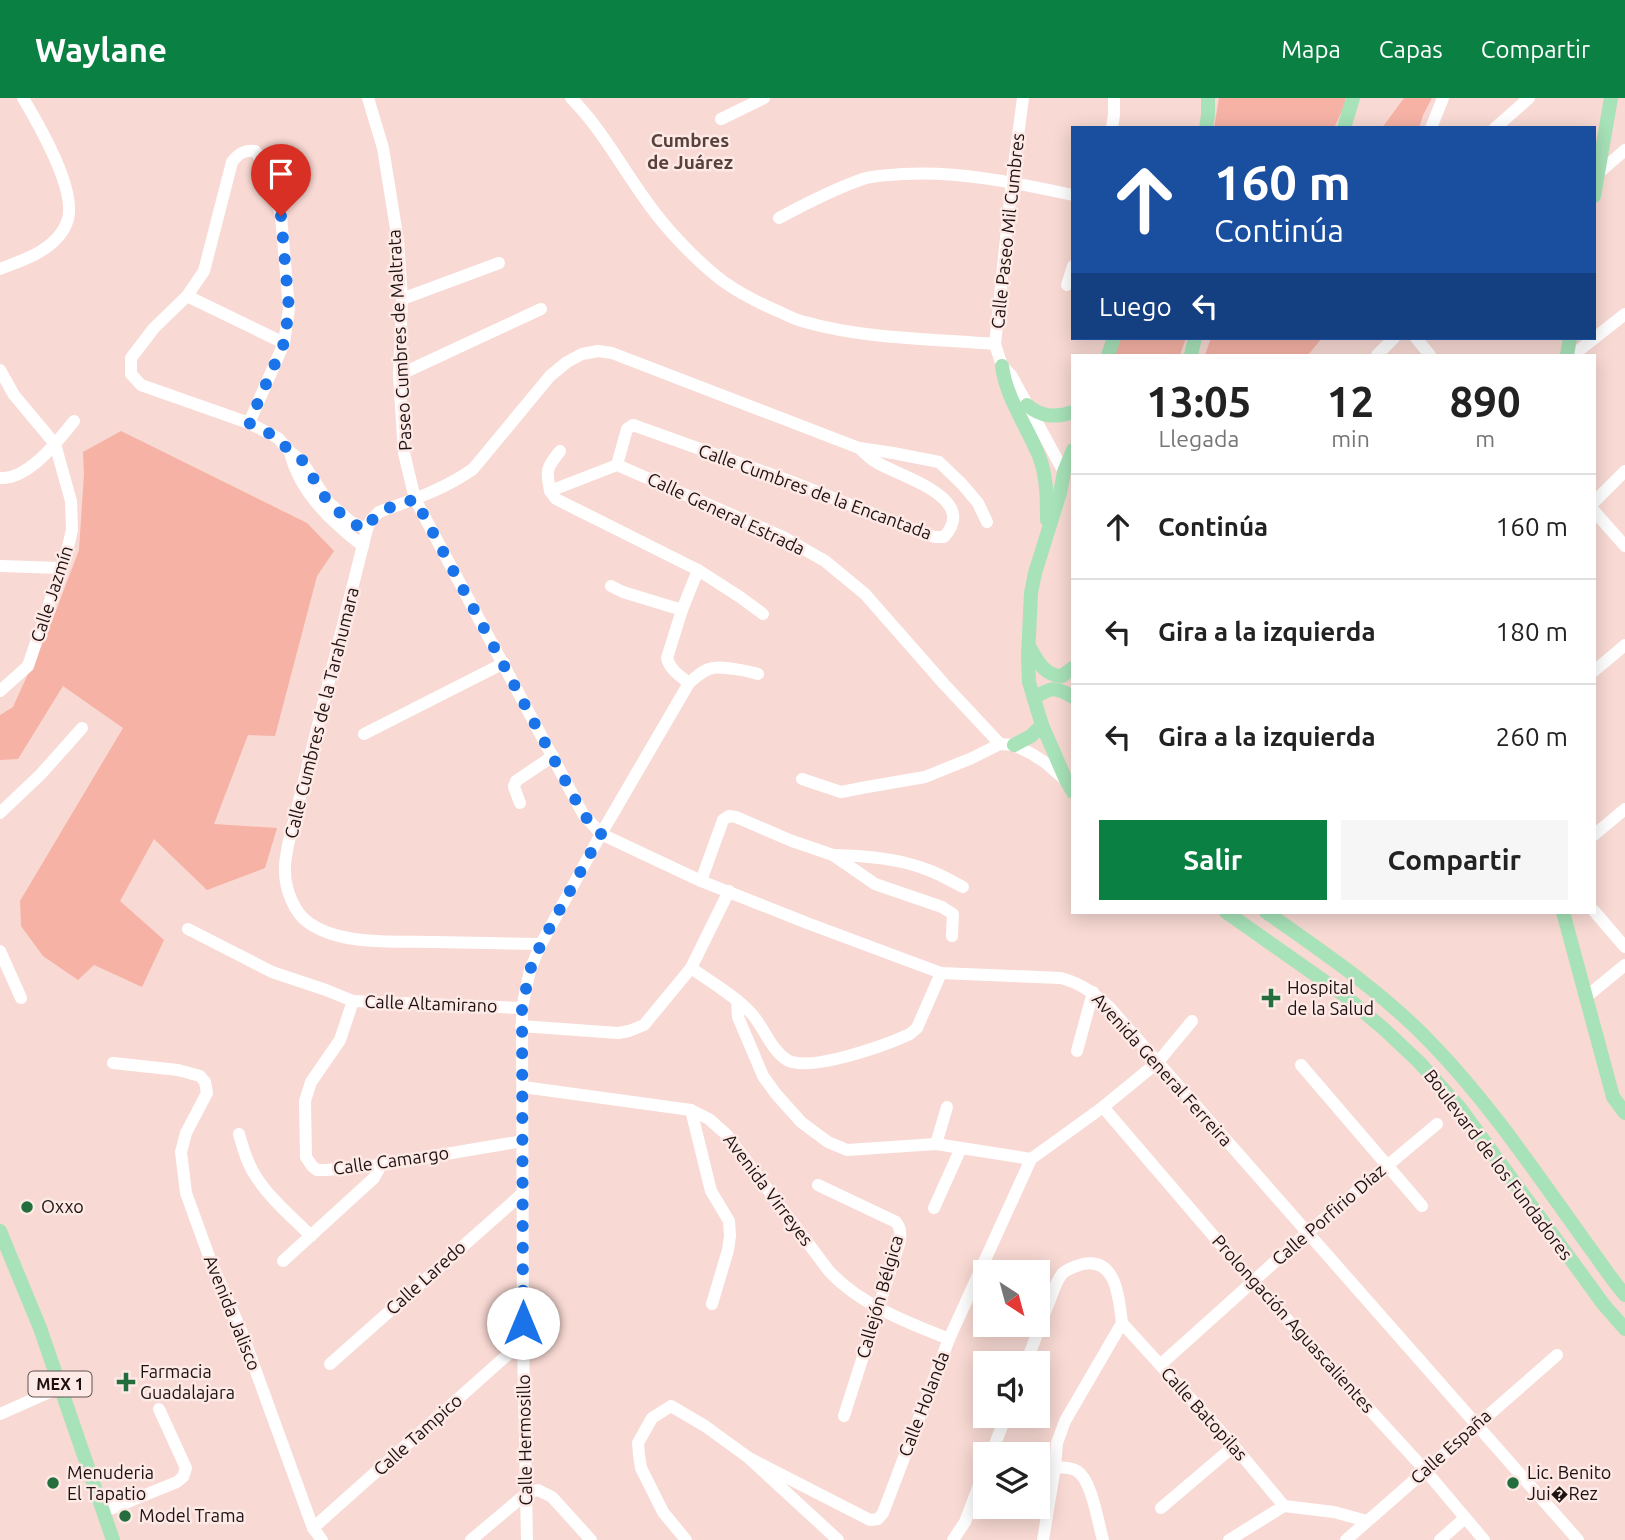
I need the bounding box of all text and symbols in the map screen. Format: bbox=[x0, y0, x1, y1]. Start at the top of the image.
text: Waylane bbox=[35, 31, 167, 68]
text: Mapa bbox=[1281, 36, 1341, 63]
text: Capas bbox=[1379, 36, 1443, 63]
text: Compartir bbox=[1481, 36, 1590, 63]
district label: Cumbres de Juárez bbox=[647, 129, 733, 173]
street label: Calle Paseo Mil Cumbres bbox=[987, 132, 1027, 330]
pin bbox=[251, 144, 311, 216]
icon: ahead bbox=[1099, 154, 1190, 245]
text: 160 m bbox=[1214, 154, 1351, 209]
icon: arrive bbox=[262, 155, 300, 193]
text: Continúa bbox=[1214, 212, 1344, 248]
street label: Paseo Cumbres de Maltrata bbox=[383, 229, 415, 451]
icon: left bbox=[1186, 287, 1224, 325]
text: Luego bbox=[1099, 292, 1172, 321]
text: 13:05 bbox=[1146, 378, 1251, 425]
text: 12 bbox=[1327, 378, 1374, 425]
text: 890 bbox=[1450, 378, 1521, 425]
text: Llegada bbox=[1159, 426, 1239, 451]
text: min bbox=[1331, 426, 1370, 451]
text: m bbox=[1475, 426, 1495, 451]
street label: Calle Cumbres de la Encantada bbox=[696, 439, 935, 543]
street label: Calle General Estrada bbox=[644, 468, 808, 558]
icon: ahead bbox=[1099, 508, 1137, 546]
text: Continúa bbox=[1158, 512, 1268, 541]
text: 160 m bbox=[1496, 512, 1568, 541]
street label: Calle Jazmín bbox=[26, 543, 76, 645]
street label: Calle Cumbres de la Tarahumara bbox=[280, 585, 362, 841]
icon: left bbox=[1099, 613, 1137, 651]
text: Gira a la izquierda bbox=[1158, 617, 1376, 646]
text: 180 m bbox=[1496, 617, 1568, 646]
icon: left bbox=[1099, 718, 1137, 756]
text: Gira a la izquierda bbox=[1158, 722, 1376, 751]
text: 260 m bbox=[1496, 722, 1568, 751]
button: Salir bbox=[1099, 820, 1327, 900]
button: Compartir bbox=[1341, 820, 1568, 900]
place label: Hospital de la Salud bbox=[1287, 977, 1374, 1018]
marker: Hospital de la Salud bbox=[1261, 988, 1281, 1008]
street label: Avenida General Ferreira bbox=[1089, 989, 1237, 1150]
street label: Calle Altamirano bbox=[364, 991, 498, 1015]
street label: Boulevard de los Fundadores bbox=[1421, 1065, 1577, 1264]
street label: Avenida Virreyes bbox=[720, 1129, 818, 1249]
street label: Calle Camargo bbox=[332, 1142, 450, 1178]
street label: Calle Porfirio Díaz bbox=[1268, 1160, 1389, 1269]
place label: Oxxo bbox=[41, 1196, 84, 1216]
marker: Oxxo bbox=[19, 1199, 35, 1215]
street label: Prolongación Aguascalientes bbox=[1209, 1230, 1379, 1416]
street label: Callejón Bélgica bbox=[852, 1233, 906, 1361]
street label: Calle Laredo bbox=[381, 1236, 469, 1318]
street label: Avenida Jalisco bbox=[201, 1252, 265, 1373]
north arrow bbox=[973, 1260, 1050, 1337]
map controls bbox=[973, 1260, 1050, 1519]
position arrow bbox=[486, 1286, 560, 1360]
street label: Calle Holanda bbox=[894, 1348, 952, 1459]
button: sound bbox=[973, 1351, 1050, 1428]
place label: Farmacia Guadalajara bbox=[140, 1361, 235, 1402]
street label: Calle Batopilas bbox=[1158, 1363, 1252, 1464]
road number: MEX 1 bbox=[28, 1372, 92, 1396]
marker: Farmacia Guadalajara bbox=[118, 1374, 134, 1390]
street label: Calle Hermosillo bbox=[513, 1374, 535, 1506]
street label: Calle Tampico bbox=[369, 1389, 466, 1479]
street label: Calle España bbox=[1406, 1405, 1495, 1487]
button: layers bbox=[973, 1442, 1050, 1519]
place label: Menuderia El Tapatio bbox=[67, 1462, 154, 1503]
place label: Lic. Benito Jui�Rez bbox=[1527, 1462, 1611, 1503]
marker: Menuderia El Tapatio bbox=[45, 1475, 61, 1491]
marker: Lic. Benito Jui�Rez bbox=[1505, 1475, 1521, 1491]
place label: Model Trama bbox=[139, 1505, 245, 1525]
marker: Model Trama bbox=[117, 1508, 133, 1524]

